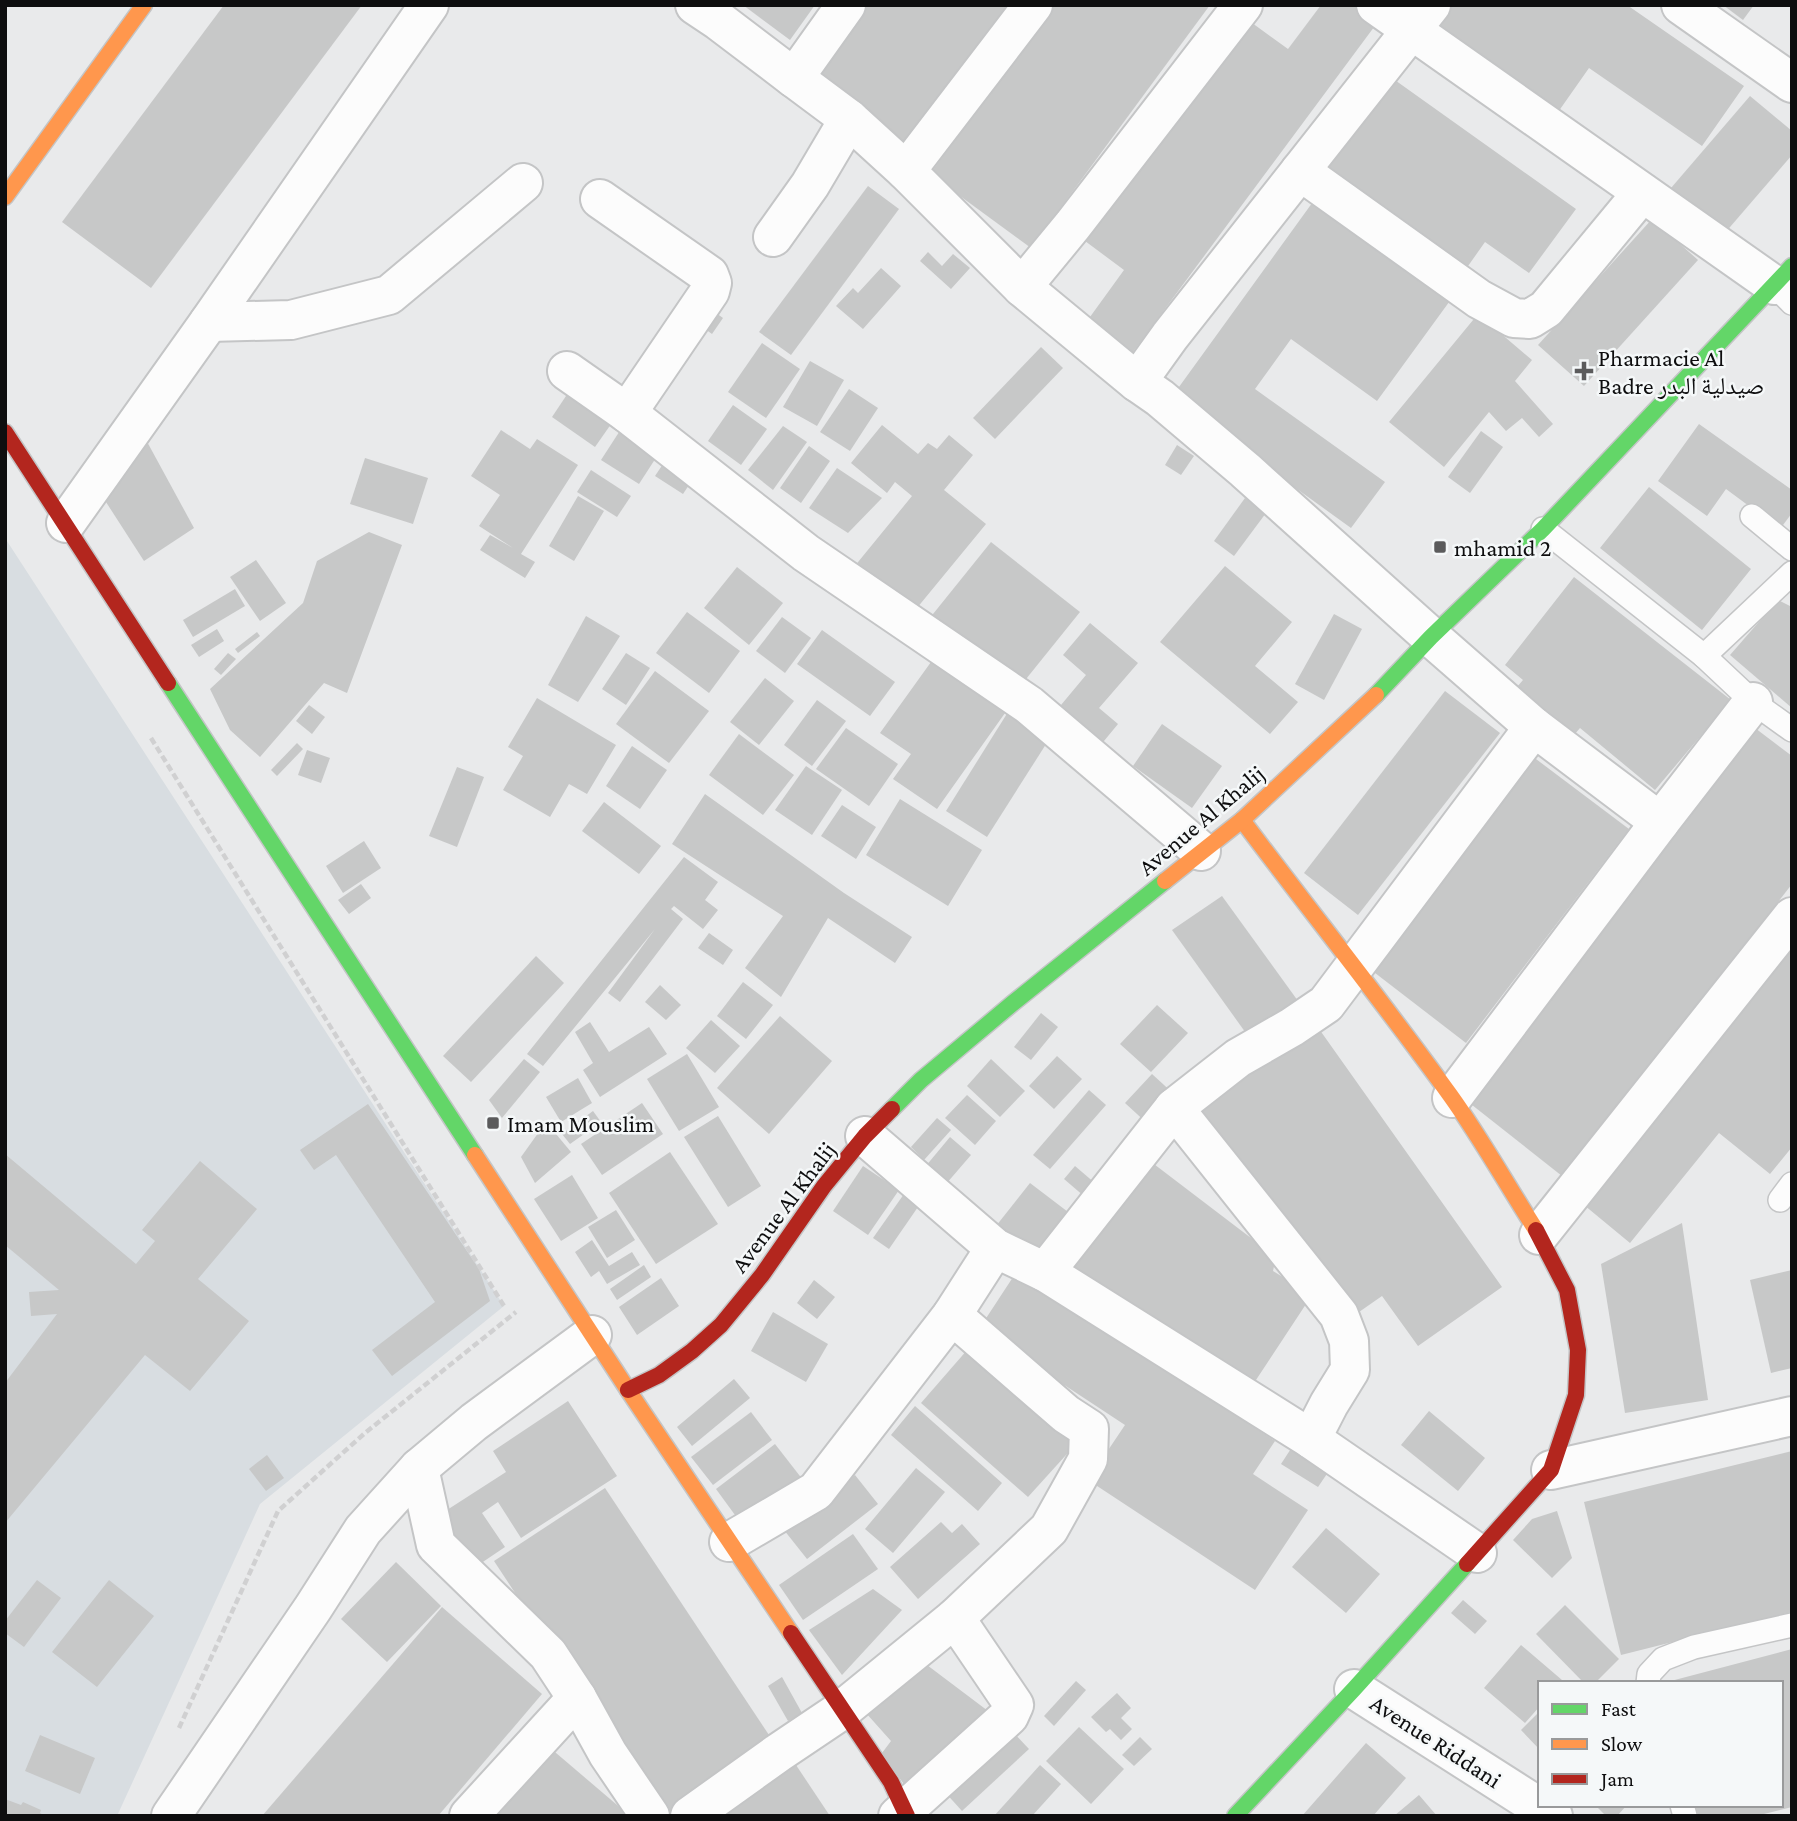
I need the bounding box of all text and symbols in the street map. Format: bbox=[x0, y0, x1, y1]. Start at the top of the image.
place label: Pharmacie Al Badre صيدلية البدر bbox=[1598, 344, 1764, 399]
marker: Pharmacie Al Badre صيدلية البدر bbox=[1576, 363, 1592, 379]
place label: mhamid 2 bbox=[1454, 534, 1551, 561]
marker: mhamid 2 bbox=[1432, 539, 1448, 555]
street label: Avenue Al Khalij bbox=[1133, 760, 1269, 880]
place label: Imam Mouslim bbox=[507, 1110, 654, 1137]
marker: Imam Mouslim bbox=[485, 1115, 501, 1131]
street label: Avenue Al Khalij bbox=[725, 1137, 841, 1277]
legend bbox=[1538, 1681, 1783, 1807]
street label: Avenue Riddani bbox=[1366, 1689, 1506, 1793]
text: Fast bbox=[1601, 1697, 1637, 1721]
text: Slow bbox=[1601, 1732, 1643, 1756]
text: Jam bbox=[1599, 1767, 1634, 1791]

